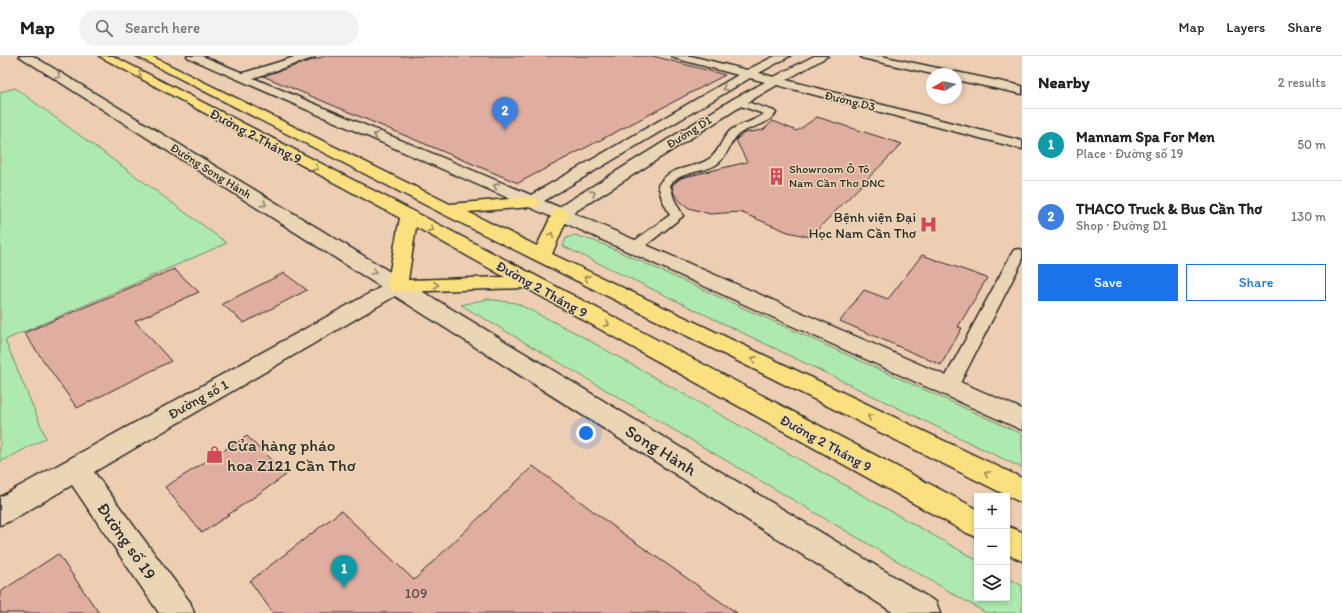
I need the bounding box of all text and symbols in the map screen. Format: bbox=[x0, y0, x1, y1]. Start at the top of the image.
search box bbox=[79, 10, 359, 46]
text: Map bbox=[20, 16, 55, 39]
icon: search bbox=[93, 17, 115, 39]
text: Search here bbox=[125, 19, 200, 37]
text: Map bbox=[1179, 19, 1204, 36]
text: Layers bbox=[1226, 19, 1265, 36]
text: Share bbox=[1287, 19, 1322, 36]
north arrow bbox=[926, 68, 962, 104]
one-way arrow bbox=[135, 70, 143, 77]
one-way arrow bbox=[54, 71, 61, 79]
text: Nearby bbox=[1038, 72, 1090, 92]
text: 2 results bbox=[1278, 75, 1326, 90]
one-way arrow bbox=[722, 84, 729, 91]
street label: Đường D3 bbox=[823, 88, 877, 114]
pin: 2 bbox=[492, 97, 518, 130]
street label: Đường 2 Tháng 9 bbox=[207, 105, 305, 168]
street label: Đường D1 bbox=[664, 112, 714, 151]
text: Mannam Spa For Men bbox=[1076, 128, 1215, 146]
one-way arrow bbox=[373, 131, 380, 139]
text: 1 bbox=[1048, 137, 1054, 152]
text: 50 m bbox=[1297, 137, 1326, 152]
street label: Đường Song Hành bbox=[168, 140, 255, 202]
text: Place · Đường số 19 bbox=[1076, 146, 1183, 161]
place label: Showroom Ô Tô Nam Cần Thơ DNC bbox=[789, 162, 885, 190]
one-way arrow bbox=[312, 163, 319, 171]
building icon: Showroom Ô Tô Nam Cần Thơ DNC bbox=[766, 166, 786, 186]
one-way arrow bbox=[492, 183, 499, 191]
one-way arrow bbox=[589, 190, 596, 198]
one-way arrow bbox=[260, 199, 267, 206]
text: THACO Truck & Bus Cần Thơ bbox=[1076, 200, 1262, 218]
place label: Bệnh viện Đại Học Nam Cần Thơ bbox=[809, 209, 917, 242]
text: 2 bbox=[1048, 209, 1054, 224]
text: 130 m bbox=[1291, 209, 1326, 224]
hospital icon: Bệnh viện Đại Học Nam Cần Thơ bbox=[919, 215, 939, 235]
text: Shop · Đường D1 bbox=[1076, 218, 1167, 233]
one-way arrow bbox=[427, 224, 434, 231]
one-way arrow bbox=[546, 232, 554, 239]
street label: Đường 2 Tháng 9 bbox=[493, 257, 590, 322]
button: Save bbox=[1038, 264, 1178, 301]
button: Share bbox=[1186, 264, 1326, 301]
one-way arrow bbox=[370, 267, 377, 275]
one-way arrow bbox=[583, 275, 591, 283]
one-way arrow bbox=[433, 281, 439, 289]
one-way arrow bbox=[603, 319, 610, 327]
one-way arrow bbox=[750, 357, 758, 364]
street label: Đường số 1 bbox=[165, 376, 232, 423]
street label: Đường 2 Tháng 9 bbox=[777, 411, 874, 476]
one-way arrow bbox=[867, 414, 875, 422]
street label: Song Hành bbox=[622, 420, 701, 480]
your location bbox=[576, 423, 596, 443]
place label: Cửa hàng pháo hoa Z121 Cần Thơ bbox=[227, 435, 356, 475]
shop icon: Cửa hàng pháo hoa Z121 Cần Thơ bbox=[204, 445, 224, 465]
one-way arrow bbox=[984, 471, 991, 479]
map controls bbox=[974, 493, 1010, 601]
button: + bbox=[974, 493, 1010, 529]
street label: Đường số 19 bbox=[93, 499, 161, 583]
button: − bbox=[974, 529, 1010, 565]
pin: 1 bbox=[331, 555, 357, 588]
button: layers bbox=[974, 565, 1010, 601]
house number: 109 bbox=[405, 585, 427, 602]

